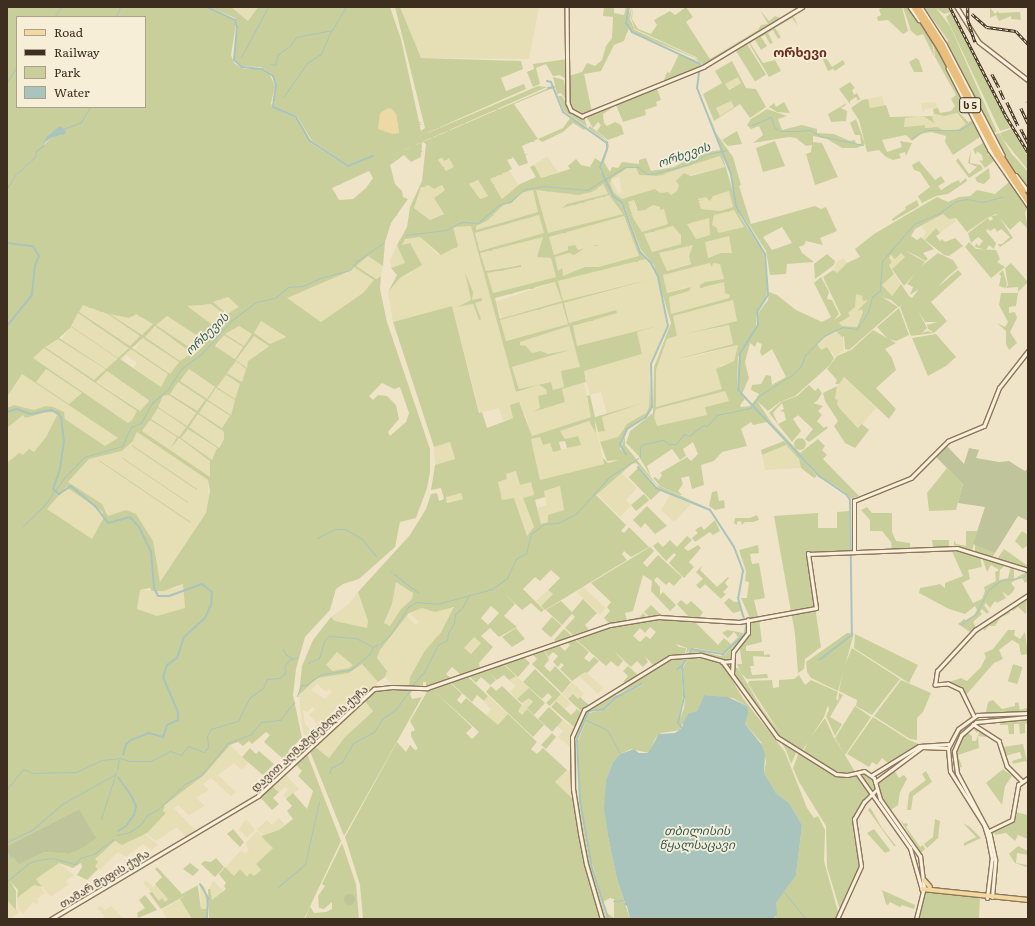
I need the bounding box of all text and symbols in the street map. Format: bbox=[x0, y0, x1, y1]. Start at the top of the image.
legend bbox=[16, 16, 146, 108]
text: Road bbox=[54, 23, 83, 41]
text: Railway bbox=[54, 43, 100, 61]
district label: ორხევი bbox=[773, 44, 827, 60]
text: Park bbox=[54, 63, 80, 81]
text: Water bbox=[54, 83, 90, 101]
road number: ს 5 bbox=[959, 97, 981, 113]
water label: ორხევის bbox=[656, 139, 712, 171]
water label: ორხევის bbox=[182, 310, 232, 358]
street label: დავით აღმაშენებლის ქუჩა bbox=[248, 682, 370, 794]
water label: თბილისის წყალსაცავი bbox=[659, 824, 735, 852]
street label: თამარ მეფის ქუჩა bbox=[57, 846, 151, 910]

